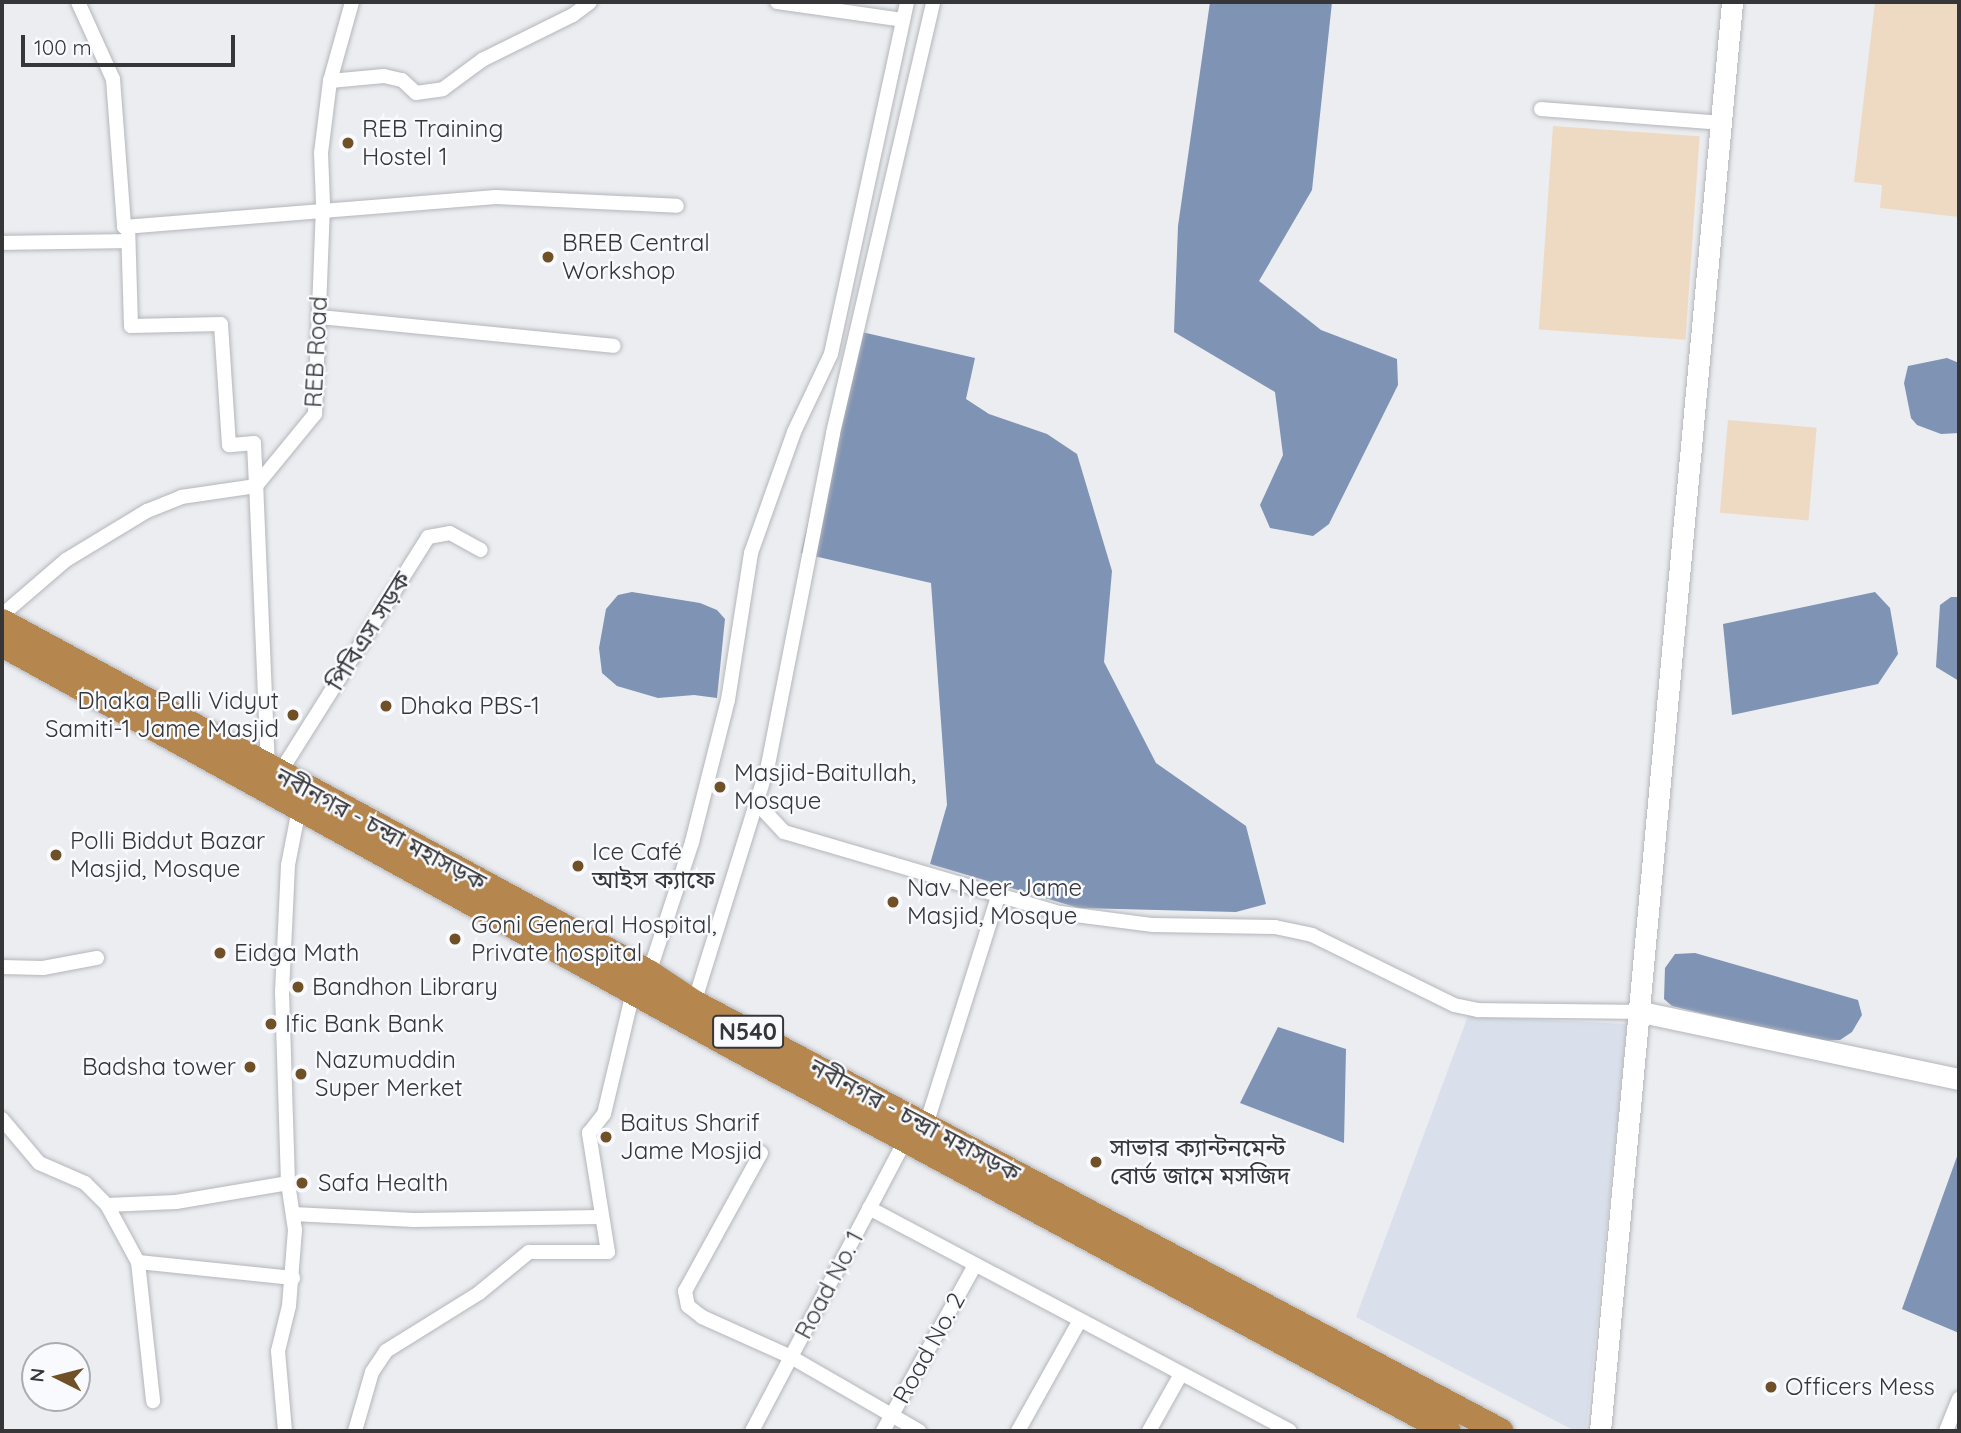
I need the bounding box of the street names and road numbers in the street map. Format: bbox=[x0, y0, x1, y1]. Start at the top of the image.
street label: REB Road bbox=[299, 296, 333, 408]
street label: পিবিএস সড়ক bbox=[321, 566, 417, 696]
street label: নবীনগর - চন্দ্রা মহাসড়ক bbox=[271, 761, 491, 897]
road number: N540 bbox=[711, 1012, 785, 1051]
street label: নবীনগর - চন্দ্রা মহাসড়ক bbox=[805, 1052, 1025, 1188]
street label: Road No. 1 bbox=[789, 1226, 869, 1344]
street label: Road No. 2 bbox=[887, 1288, 971, 1408]

